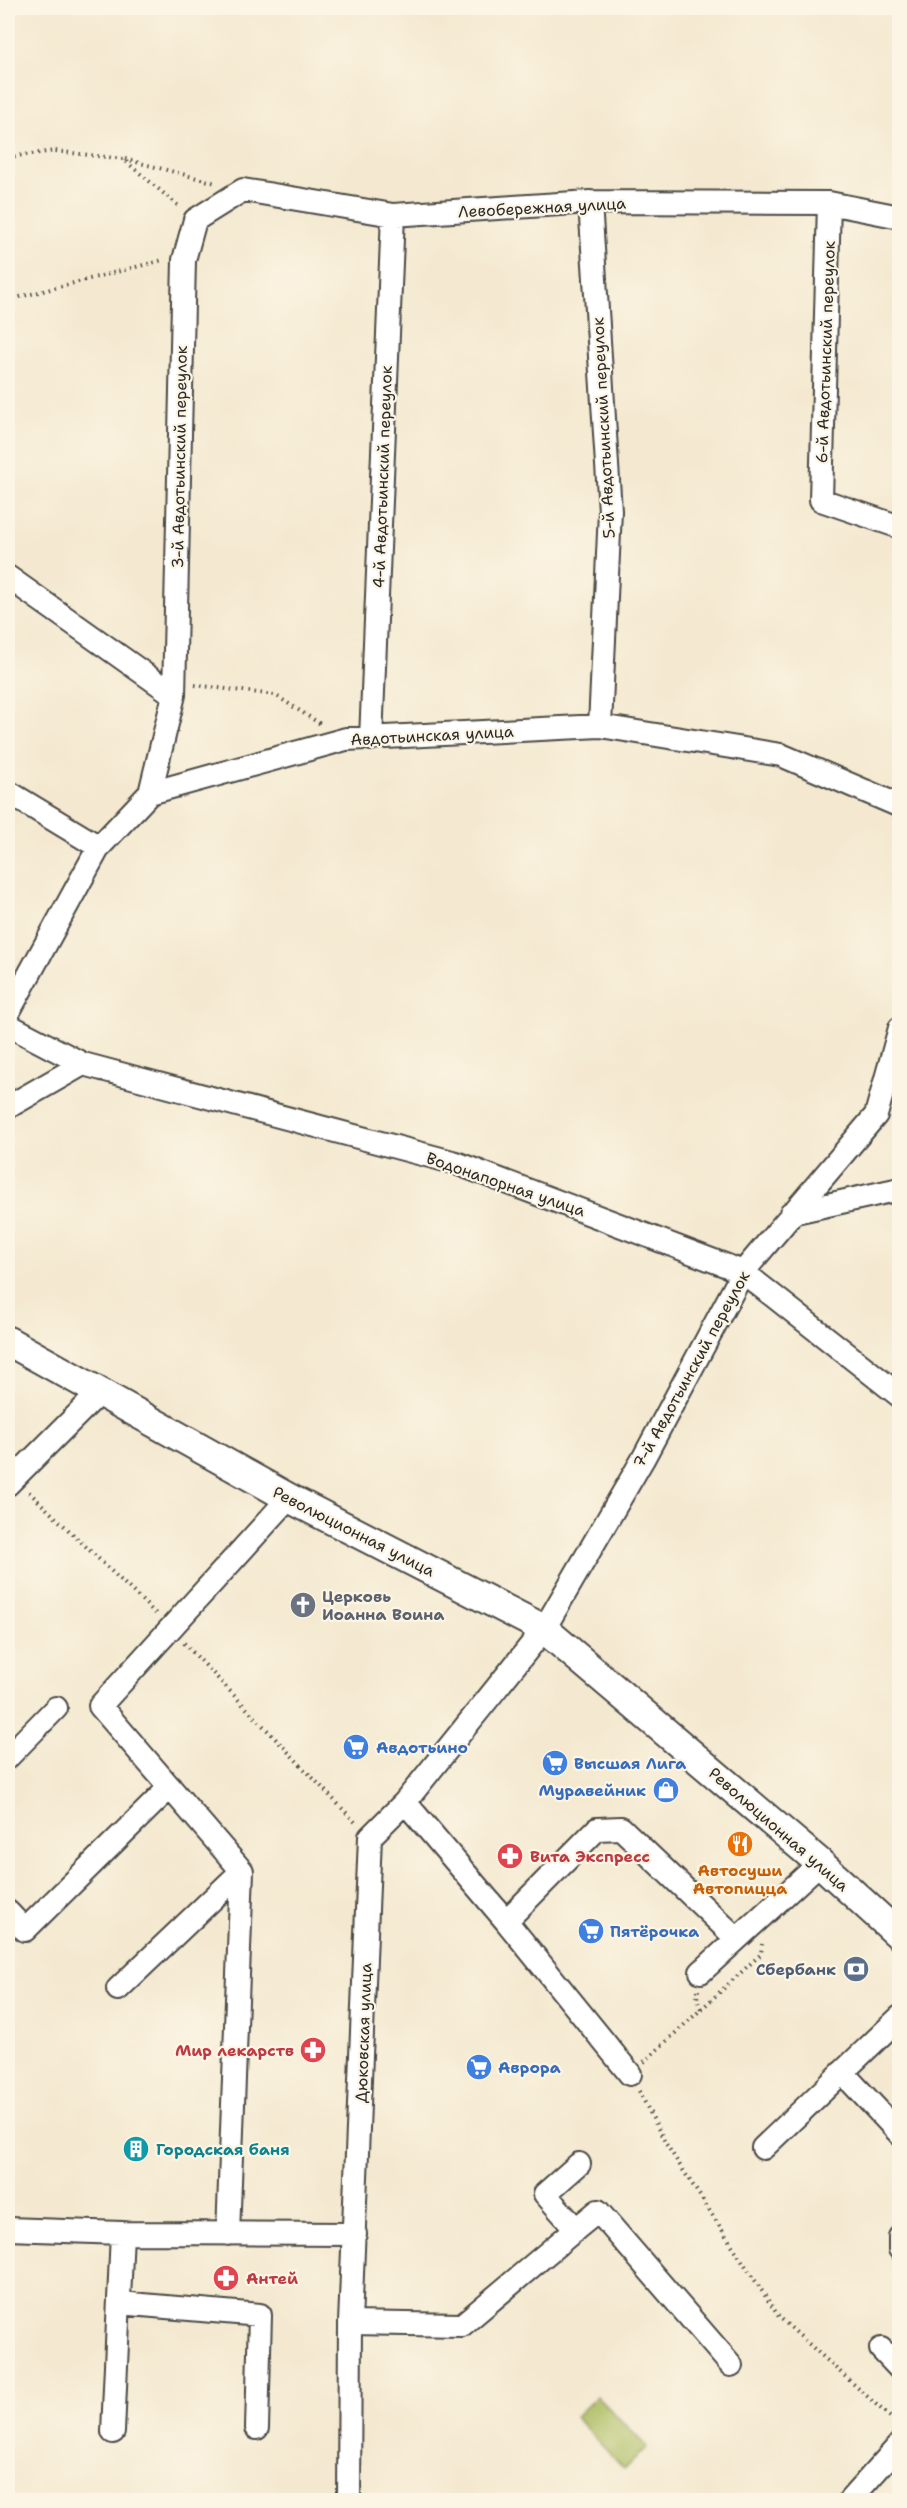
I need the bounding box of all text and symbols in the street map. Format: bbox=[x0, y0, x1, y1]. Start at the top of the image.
street label: Левобережная улица bbox=[457, 193, 627, 222]
street label: 6-й Авдотьинский переулок bbox=[811, 240, 840, 464]
street label: 5-й Авдотьинский переулок bbox=[587, 316, 620, 539]
street label: 3-й Авдотьинский переулок bbox=[167, 345, 192, 568]
street label: 4-й Авдотьинский переулок bbox=[368, 365, 397, 589]
street label: Авдотьинская улица bbox=[350, 721, 514, 750]
street label: Водонапорная улица bbox=[424, 1147, 588, 1222]
street label: 7-й Авдотьинский переулок bbox=[628, 1267, 755, 1472]
street label: Революционная улица bbox=[269, 1481, 438, 1581]
place label: Церковь Иоанна Воина bbox=[322, 1586, 444, 1625]
church icon: Церковь Иоанна Воина bbox=[288, 1590, 318, 1620]
supermarket icon: Авдотьино bbox=[341, 1732, 371, 1762]
place label: Авдотьино bbox=[376, 1737, 468, 1758]
supermarket icon: Высшая Лига bbox=[540, 1748, 570, 1778]
place label: Высшая Лига bbox=[574, 1753, 686, 1774]
street label: Революционная улица bbox=[704, 1763, 853, 1896]
shop icon: Муравейник bbox=[651, 1775, 681, 1805]
place label: Муравейник bbox=[538, 1780, 646, 1801]
restaurant icon: Автосуши Автопицца bbox=[725, 1829, 755, 1859]
pharmacy icon: Вита Экспресс bbox=[495, 1841, 525, 1871]
place label: Вита Экспресс bbox=[530, 1846, 650, 1867]
place label: Автосуши Автопицца bbox=[693, 1860, 787, 1899]
supermarket icon: Пятёрочка bbox=[576, 1916, 606, 1946]
place label: Пятёрочка bbox=[610, 1921, 699, 1942]
bank icon: Сбербанк bbox=[841, 1954, 871, 1984]
place label: Сбербанк bbox=[756, 1959, 836, 1980]
street label: Дюковская улица bbox=[351, 1962, 376, 2103]
pharmacy icon: Мир лекарств bbox=[298, 2035, 328, 2065]
place label: Мир лекарств bbox=[175, 2040, 294, 2061]
supermarket icon: Аврора bbox=[464, 2052, 494, 2082]
place label: Аврора bbox=[498, 2057, 561, 2078]
building icon: Городская баня bbox=[121, 2134, 151, 2164]
place label: Городская баня bbox=[156, 2139, 290, 2160]
pharmacy icon: Антей bbox=[211, 2263, 241, 2293]
place label: Антей bbox=[246, 2268, 298, 2289]

